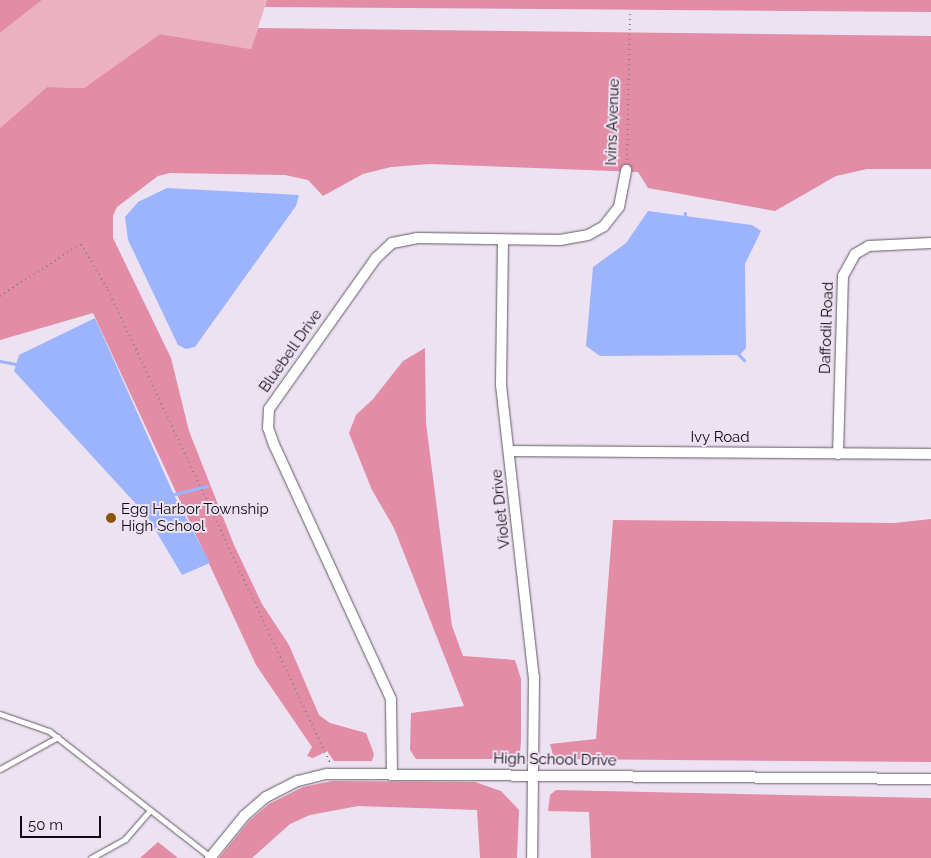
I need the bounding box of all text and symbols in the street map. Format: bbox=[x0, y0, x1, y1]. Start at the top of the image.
street label: Ivins Avenue bbox=[602, 78, 624, 166]
street label: Daffodil Road bbox=[816, 281, 838, 375]
street label: Bluebell Drive bbox=[256, 306, 326, 396]
street label: Ivy Road bbox=[690, 429, 750, 447]
street label: Violet Drive bbox=[488, 468, 514, 550]
place label: Egg Harbor Township High School bbox=[121, 500, 270, 535]
marker: Egg Harbor Township High School bbox=[105, 512, 117, 524]
street label: High School Drive bbox=[493, 750, 617, 770]
scale bar bbox=[22, 806, 104, 838]
text: 50 m bbox=[28, 816, 63, 834]

